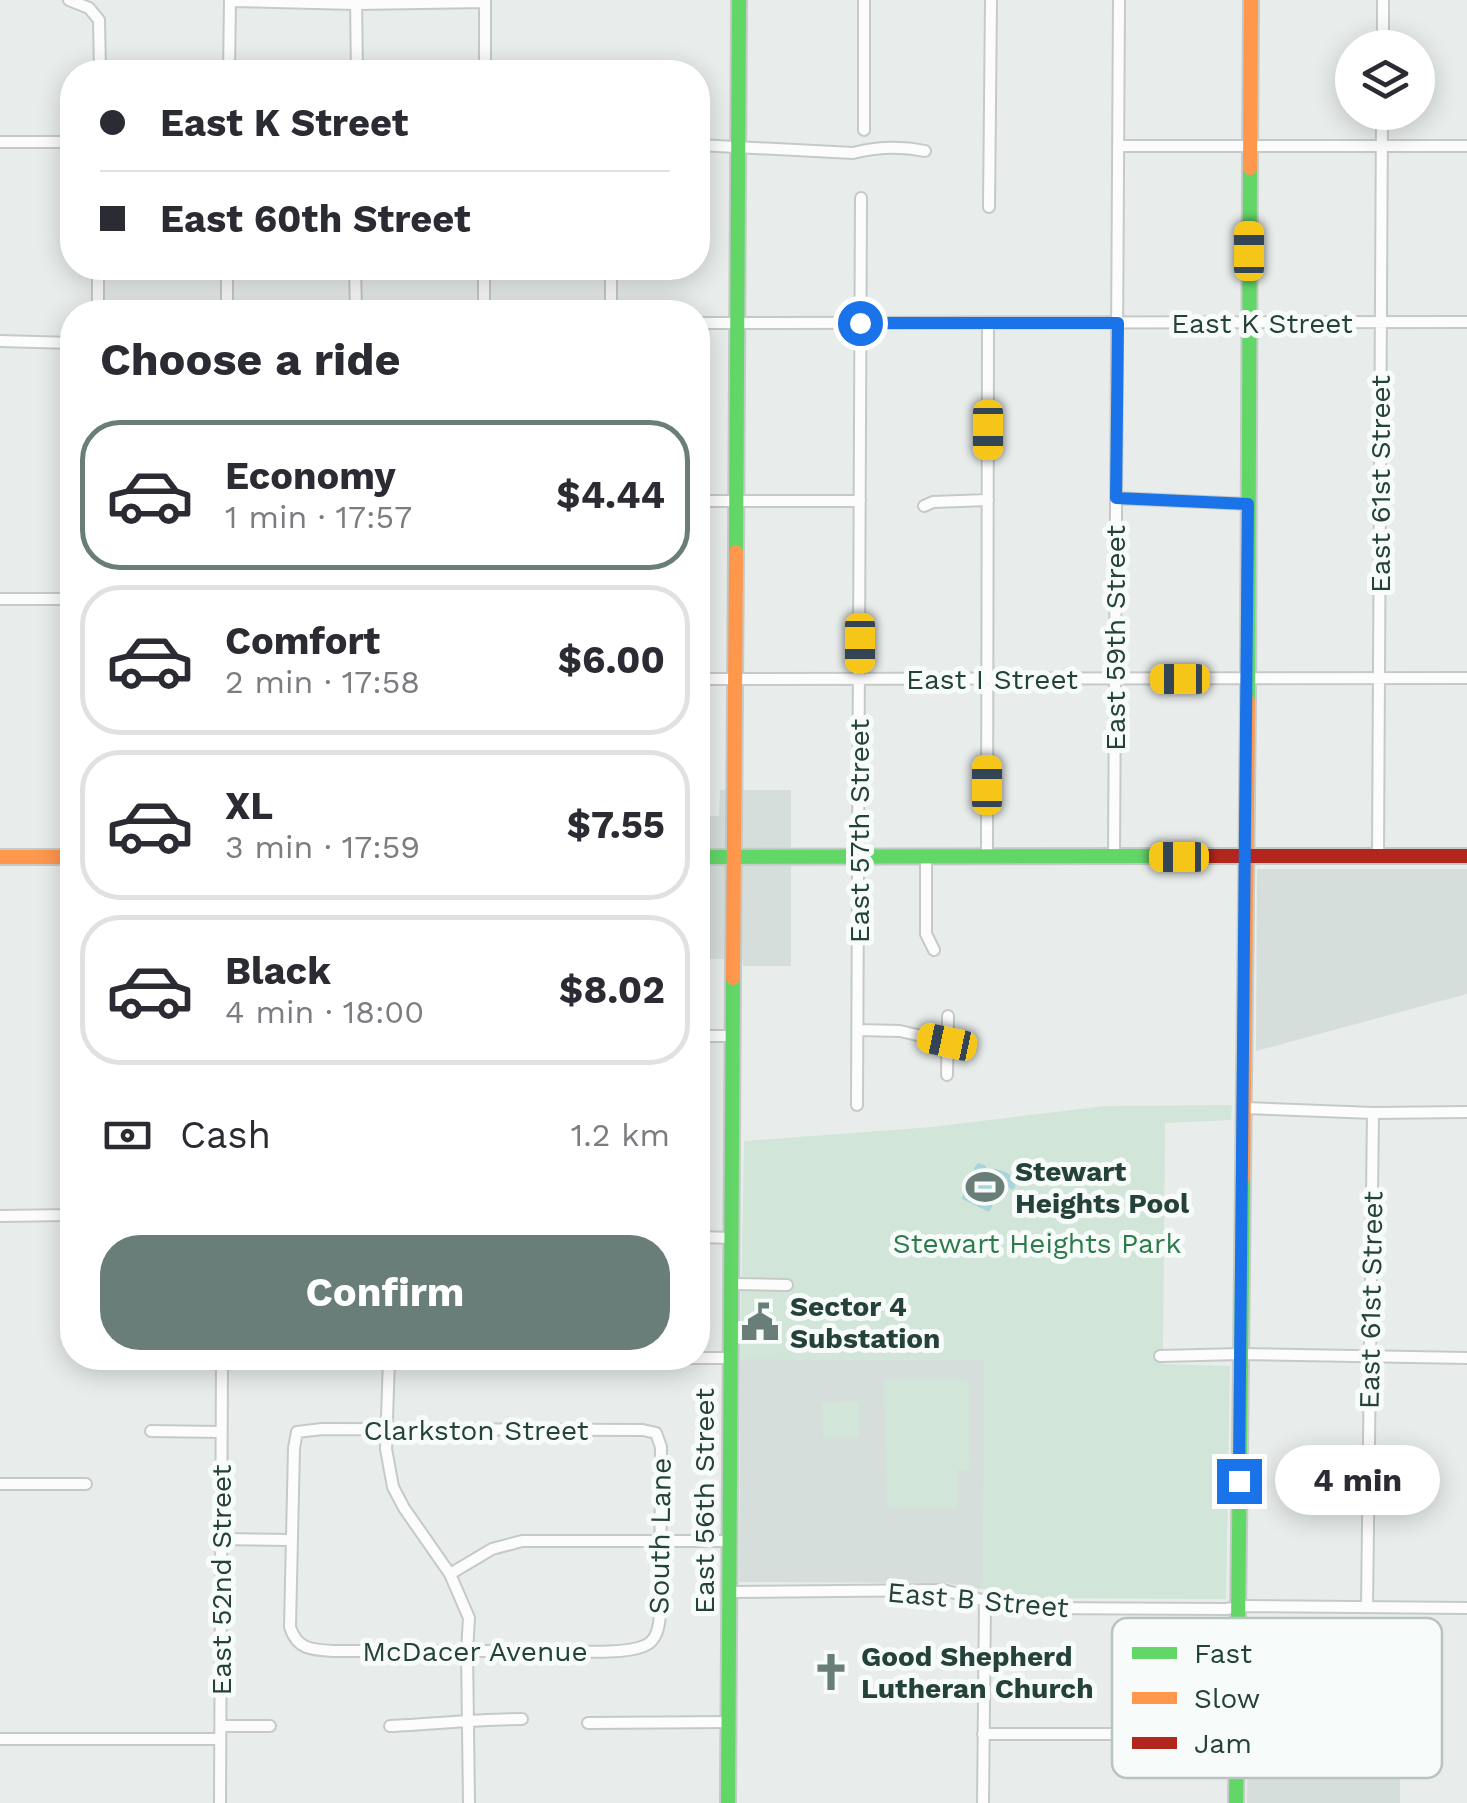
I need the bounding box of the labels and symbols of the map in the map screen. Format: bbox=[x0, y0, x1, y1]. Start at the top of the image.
car bbox=[1234, 221, 1264, 281]
route start bbox=[838, 301, 883, 346]
street label: East K Street bbox=[1171, 307, 1353, 340]
street label: East 61st Street bbox=[1364, 375, 1397, 593]
car bbox=[973, 400, 1003, 460]
street label: East 59th Street bbox=[1099, 525, 1132, 751]
car bbox=[845, 613, 875, 673]
street label: East I Street bbox=[906, 663, 1078, 696]
car bbox=[1150, 664, 1210, 694]
street label: East 57th Street bbox=[843, 718, 876, 943]
car bbox=[972, 755, 1002, 815]
car bbox=[1149, 842, 1209, 872]
car bbox=[915, 1021, 979, 1063]
place label: Stewart Heights Pool bbox=[1015, 1155, 1190, 1220]
sports icon: Stewart Heights Pool bbox=[964, 1166, 1006, 1208]
street label: East 61st Street bbox=[1353, 1190, 1389, 1409]
park label: Stewart Heights Park bbox=[893, 1227, 1181, 1260]
place label: Sector 4 Substation bbox=[790, 1290, 940, 1355]
public building icon: Sector 4 Substation bbox=[739, 1301, 781, 1343]
street label: East 56th Street bbox=[688, 1388, 721, 1614]
street label: Clarkston Street bbox=[363, 1414, 589, 1447]
callout: 4 min bbox=[1274, 1446, 1439, 1516]
street label: South Lane bbox=[642, 1457, 678, 1615]
route end bbox=[1217, 1459, 1262, 1504]
street label: East 52nd Street bbox=[205, 1464, 238, 1696]
street label: East B Street bbox=[886, 1576, 1070, 1624]
legend bbox=[1112, 1618, 1442, 1778]
street label: McDacer Avenue bbox=[362, 1635, 588, 1668]
text: Fast bbox=[1194, 1637, 1252, 1670]
place label: Good Shepherd Lutheran Church bbox=[861, 1640, 1094, 1705]
church icon: Good Shepherd Lutheran Church bbox=[810, 1651, 852, 1693]
text: Slow bbox=[1194, 1682, 1260, 1715]
text: Jam bbox=[1194, 1727, 1252, 1760]

